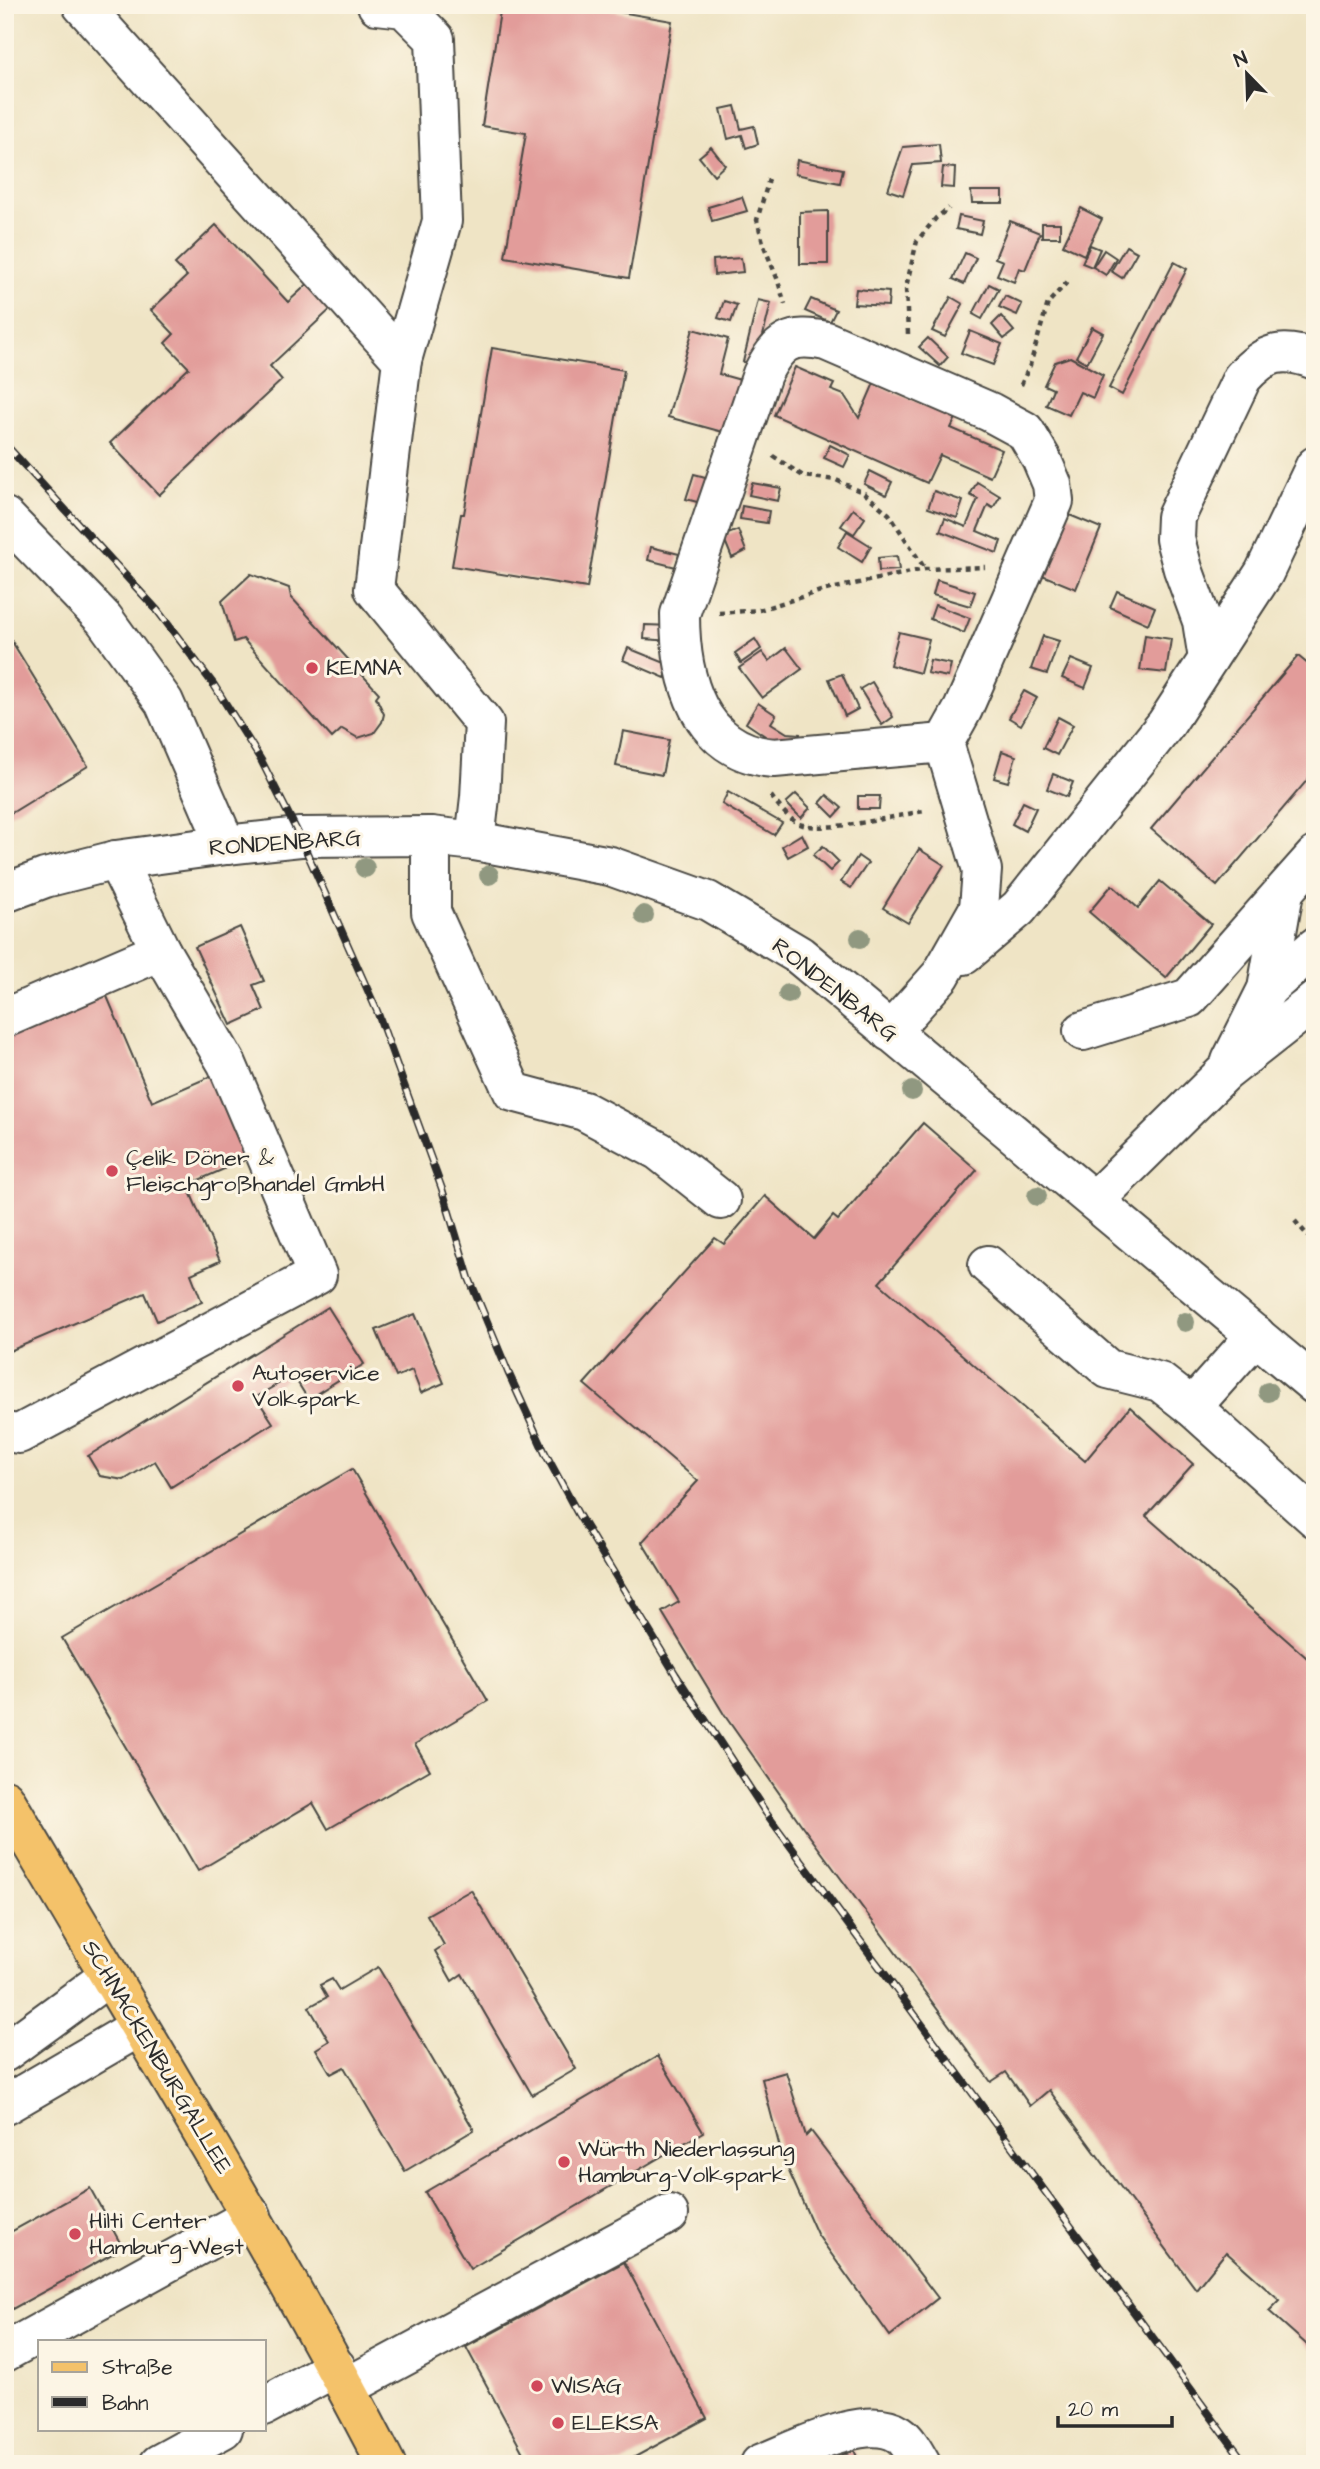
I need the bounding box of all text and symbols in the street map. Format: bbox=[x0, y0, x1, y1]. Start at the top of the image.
north arrow bbox=[1212, 38, 1282, 108]
text: N bbox=[1230, 45, 1252, 74]
place label: KEMNA bbox=[326, 652, 402, 684]
marker: KEMNA bbox=[304, 660, 320, 676]
street label: RONDENBARG bbox=[208, 822, 362, 864]
street label: RONDENBARG bbox=[765, 930, 905, 1050]
place label: Çelik Döner & Fleischgroßhandel GmbH bbox=[126, 1142, 385, 1201]
marker: Çelik Döner & Fleischgroßhandel GmbH bbox=[104, 1163, 120, 1179]
place label: Autoservice Volkspark bbox=[252, 1357, 380, 1415]
marker: Autoservice Volkspark bbox=[230, 1378, 246, 1394]
street label: SCHNACKENBURGALLEE bbox=[74, 1934, 240, 2180]
place label: Würth Niederlassung Hamburg-Volkspark bbox=[578, 2133, 795, 2192]
marker: Würth Niederlassung Hamburg-Volkspark bbox=[556, 2154, 572, 2170]
place label: Hilti Center Hamburg-West bbox=[89, 2205, 244, 2264]
marker: Hilti Center Hamburg-West bbox=[67, 2226, 83, 2242]
legend bbox=[38, 2340, 266, 2430]
text: Straße bbox=[102, 2353, 173, 2382]
place label: WISAG bbox=[551, 2370, 622, 2402]
marker: WISAG bbox=[529, 2378, 545, 2394]
scale bar bbox=[1058, 2385, 1171, 2429]
text: Bahn bbox=[102, 2389, 149, 2418]
text: 20 m bbox=[1068, 2395, 1119, 2424]
place label: ELEKSA bbox=[572, 2407, 659, 2439]
marker: ELEKSA bbox=[550, 2415, 566, 2431]

